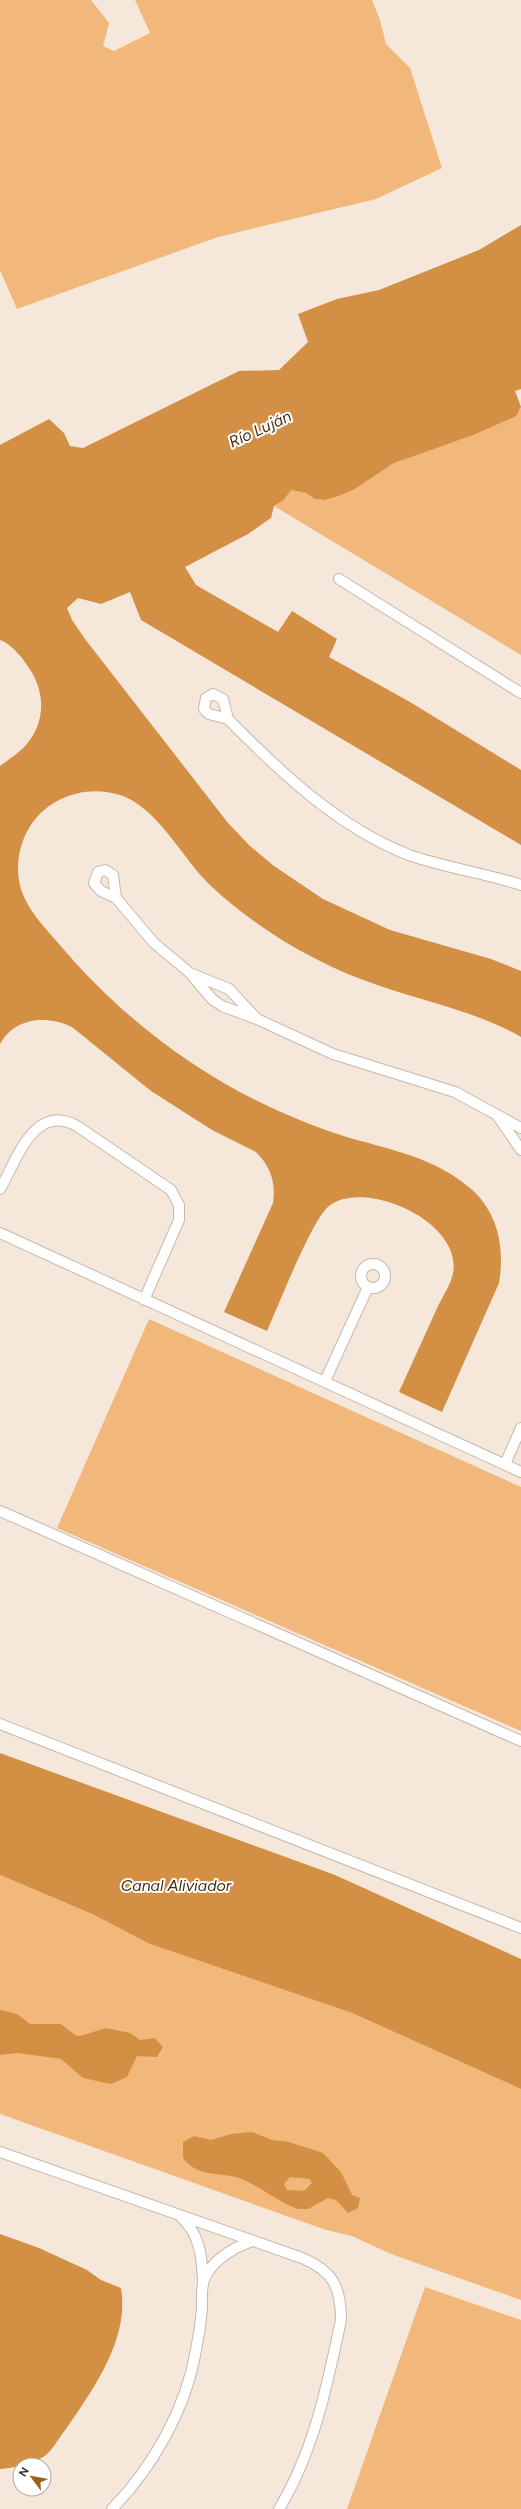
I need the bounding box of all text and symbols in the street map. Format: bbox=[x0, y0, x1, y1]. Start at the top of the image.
water label: Río Luján bbox=[226, 406, 294, 452]
water label: Canal Aliviador bbox=[121, 1876, 232, 1895]
north arrow bbox=[12, 2457, 52, 2497]
text: N bbox=[16, 2465, 32, 2479]

